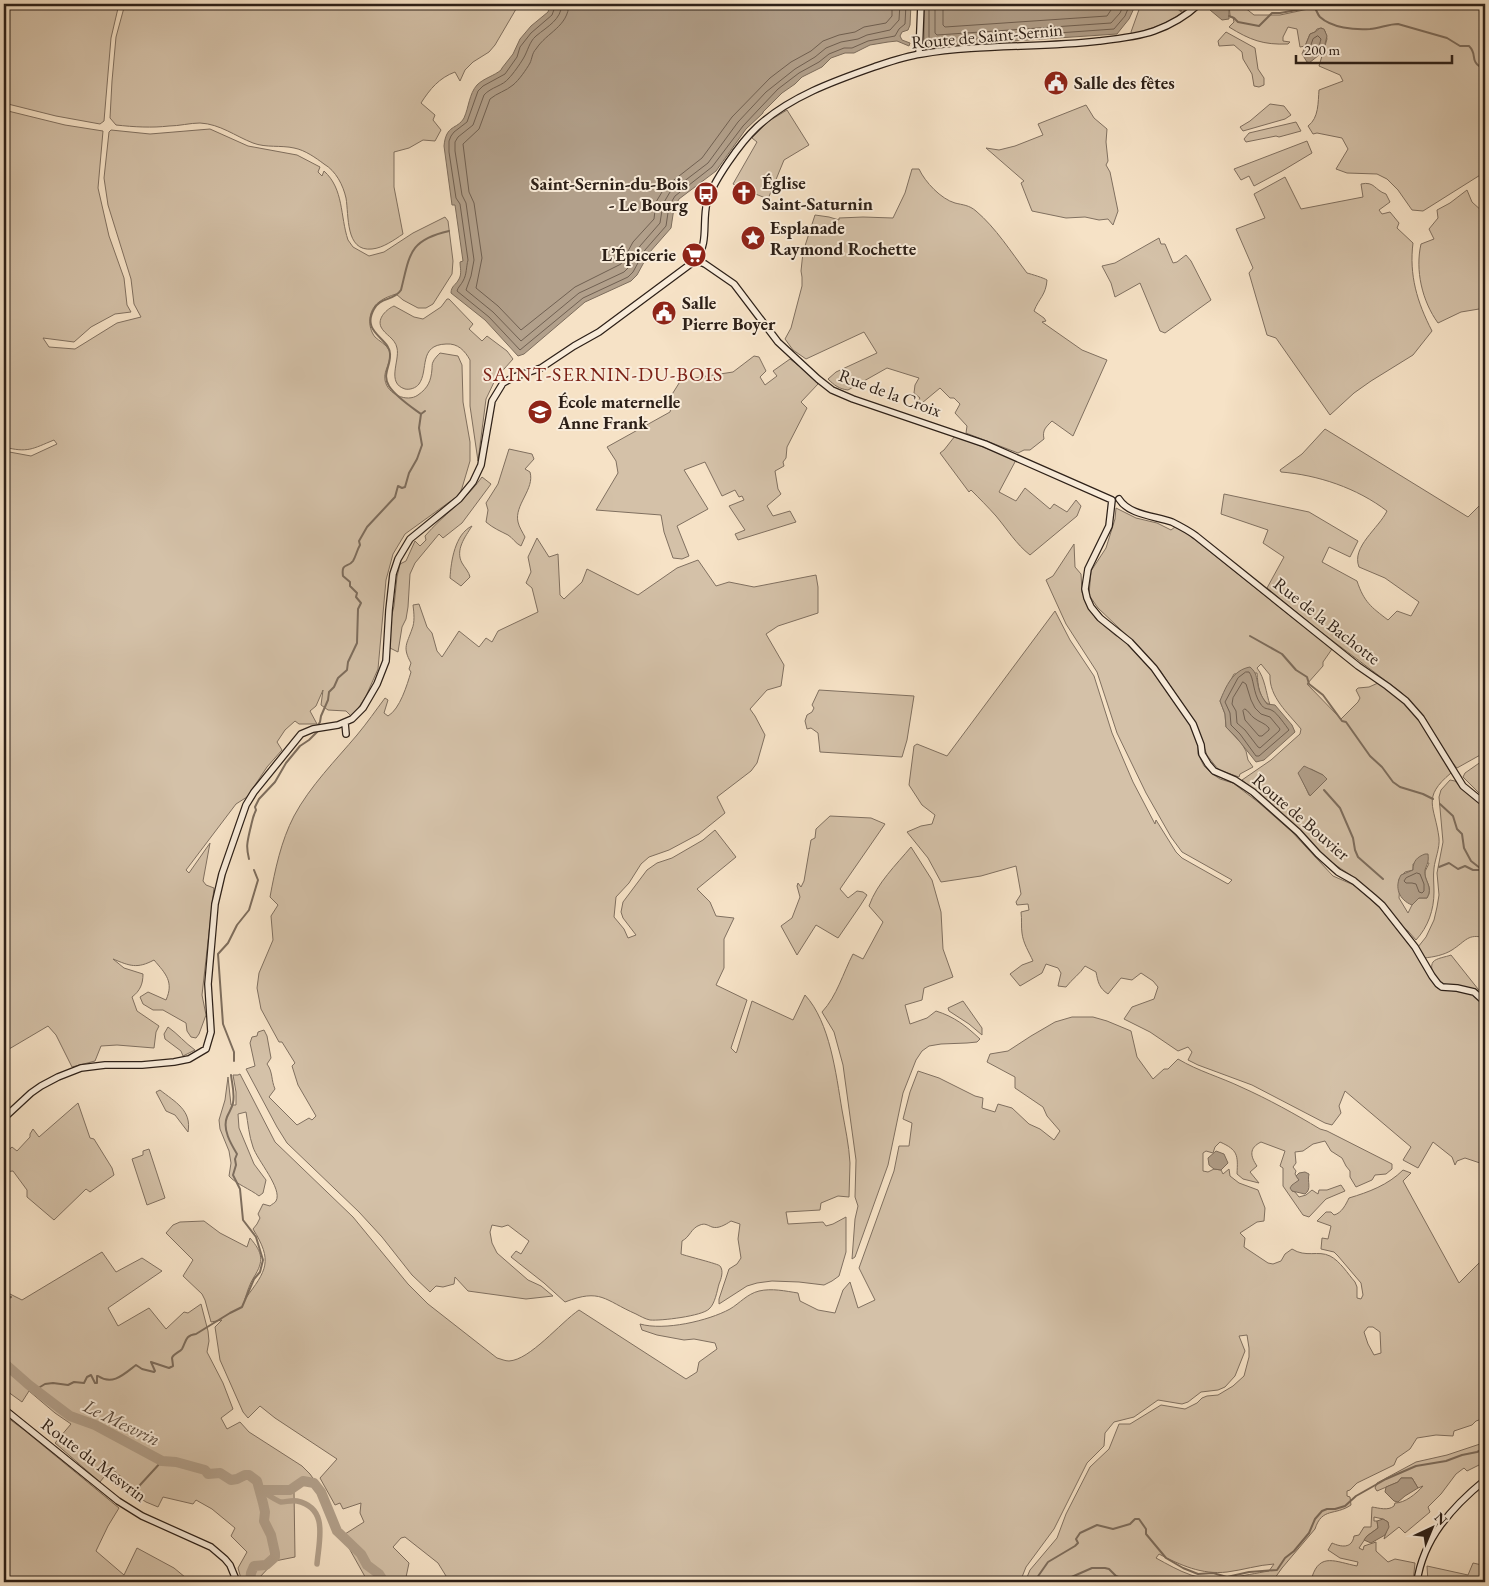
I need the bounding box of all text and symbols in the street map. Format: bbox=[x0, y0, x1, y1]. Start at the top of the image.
street label: Route de Saint-Sernin bbox=[910, 17, 1064, 54]
scale bar bbox=[1296, 32, 1453, 64]
text: 200 m bbox=[1304, 40, 1341, 59]
public building icon: Salle des fêtes bbox=[1043, 70, 1069, 96]
place label: Salle des fêtes bbox=[1074, 71, 1175, 94]
place label: Église Saint-Saturnin bbox=[762, 171, 873, 215]
place label: Saint-Sernin-du-Bois - Le Bourg bbox=[531, 172, 689, 216]
church icon: Église Saint-Saturnin bbox=[731, 180, 757, 206]
bus stop icon: Saint-Sernin-du-Bois - Le Bourg bbox=[693, 181, 719, 207]
place label: Esplanade Raymond Rochette bbox=[770, 216, 917, 260]
place icon: Esplanade Raymond Rochette bbox=[740, 225, 766, 251]
supermarket icon: L’Épicerie bbox=[681, 242, 707, 268]
place label: L’Épicerie bbox=[601, 243, 676, 266]
place label: Salle Pierre Boyer bbox=[682, 291, 776, 335]
public building icon: Salle Pierre Boyer bbox=[651, 300, 677, 326]
district label: SAINT-SERNIN-DU-BOIS bbox=[483, 361, 723, 387]
street label: Rue de la Croix bbox=[836, 363, 945, 422]
place label: École maternelle Anne Frank bbox=[557, 390, 681, 434]
school or university icon: École maternelle Anne Frank bbox=[527, 399, 553, 425]
street label: Rue de la Bachotte bbox=[1269, 572, 1385, 669]
street label: Route de Bouvier bbox=[1248, 768, 1355, 865]
water label: Le Mesvrin bbox=[78, 1393, 164, 1452]
street label: Route du Mesvrin bbox=[37, 1412, 152, 1507]
north arrow bbox=[1406, 1504, 1456, 1554]
text: N bbox=[1431, 1508, 1452, 1530]

